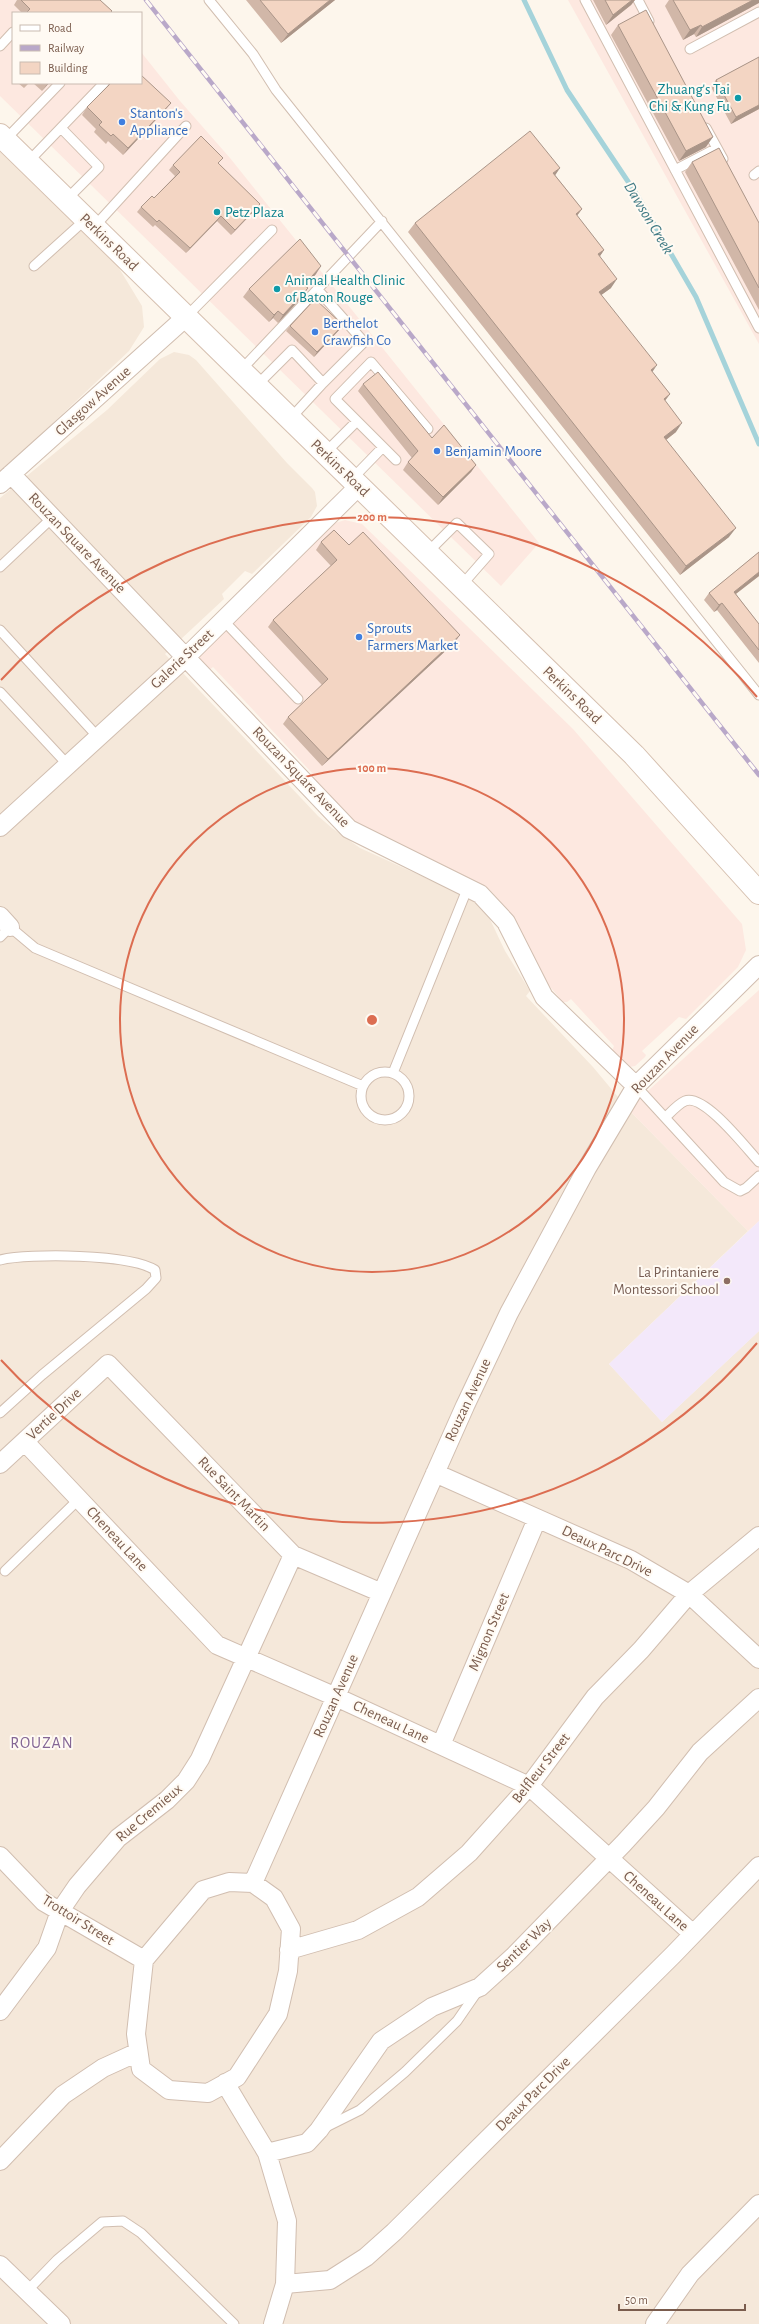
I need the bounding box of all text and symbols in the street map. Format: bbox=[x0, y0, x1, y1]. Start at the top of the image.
legend bbox=[12, 12, 142, 84]
text: Road bbox=[48, 22, 72, 34]
text: Railway bbox=[48, 42, 84, 55]
text: Building bbox=[48, 62, 88, 74]
place label: Zhuang's Tai Chi & Kung Fu bbox=[649, 82, 730, 114]
marker: Zhuang's Tai Chi & Kung Fu bbox=[733, 93, 743, 103]
place label: Stanton's Appliance bbox=[130, 106, 188, 138]
marker: Stanton's Appliance bbox=[117, 117, 127, 127]
water label: Dawson Creek bbox=[621, 179, 677, 257]
place label: Petz Plaza bbox=[225, 205, 284, 220]
marker: Petz Plaza bbox=[212, 207, 222, 217]
street label: Perkins Road bbox=[77, 211, 141, 274]
place label: Animal Health Clinic of Baton Rouge bbox=[285, 273, 405, 305]
marker: Animal Health Clinic of Baton Rouge bbox=[272, 284, 282, 294]
place label: Berthelot Crawfish Co bbox=[323, 316, 391, 348]
marker: Berthelot Crawfish Co bbox=[310, 327, 320, 337]
street label: Glasgow Avenue bbox=[52, 363, 134, 439]
street label: Perkins Road bbox=[308, 437, 372, 500]
place label: Benjamin Moore bbox=[445, 444, 542, 459]
marker: Benjamin Moore bbox=[432, 446, 442, 456]
street label: Rouzan Square Avenue bbox=[25, 490, 129, 596]
text: 200 m bbox=[357, 511, 387, 523]
place label: Sprouts Farmers Market bbox=[367, 621, 458, 653]
street label: Galerie Street bbox=[148, 626, 216, 692]
marker: Sprouts Farmers Market bbox=[354, 632, 364, 642]
street label: Perkins Road bbox=[540, 664, 604, 727]
street label: Rouzan Square Avenue bbox=[249, 724, 353, 830]
text: 100 m bbox=[358, 762, 386, 774]
centre of rings bbox=[365, 1013, 379, 1027]
street label: Rouzan Avenue bbox=[628, 1021, 702, 1096]
place label: La Printaniere Montessori School bbox=[613, 1265, 719, 1297]
marker: La Printaniere Montessori School bbox=[722, 1276, 732, 1286]
street label: Rouzan Avenue bbox=[442, 1356, 494, 1444]
street label: Vertie Drive bbox=[24, 1385, 84, 1443]
street label: Rue Saint Martin bbox=[195, 1454, 273, 1534]
street label: Cheneau Lane bbox=[84, 1504, 150, 1574]
street label: Deaux Parc Drive bbox=[559, 1523, 655, 1579]
street label: Mignon Street bbox=[466, 1591, 512, 1673]
street label: Rouzan Avenue bbox=[311, 1652, 361, 1740]
street label: Cheneau Lane bbox=[351, 1698, 431, 1746]
street label: Belfleur Street bbox=[509, 1730, 573, 1806]
district label: ROUZAN bbox=[10, 1735, 74, 1751]
street label: Rue Cremieux bbox=[113, 1781, 185, 1845]
street label: Cheneau Lane bbox=[621, 1868, 692, 1934]
street label: Trottoir Street bbox=[39, 1892, 117, 1948]
street label: Sentier Way bbox=[494, 1915, 555, 1975]
street label: Deaux Parc Drive bbox=[493, 2054, 573, 2134]
scale bar bbox=[619, 2286, 745, 2312]
text: 50 m bbox=[625, 2294, 648, 2306]

